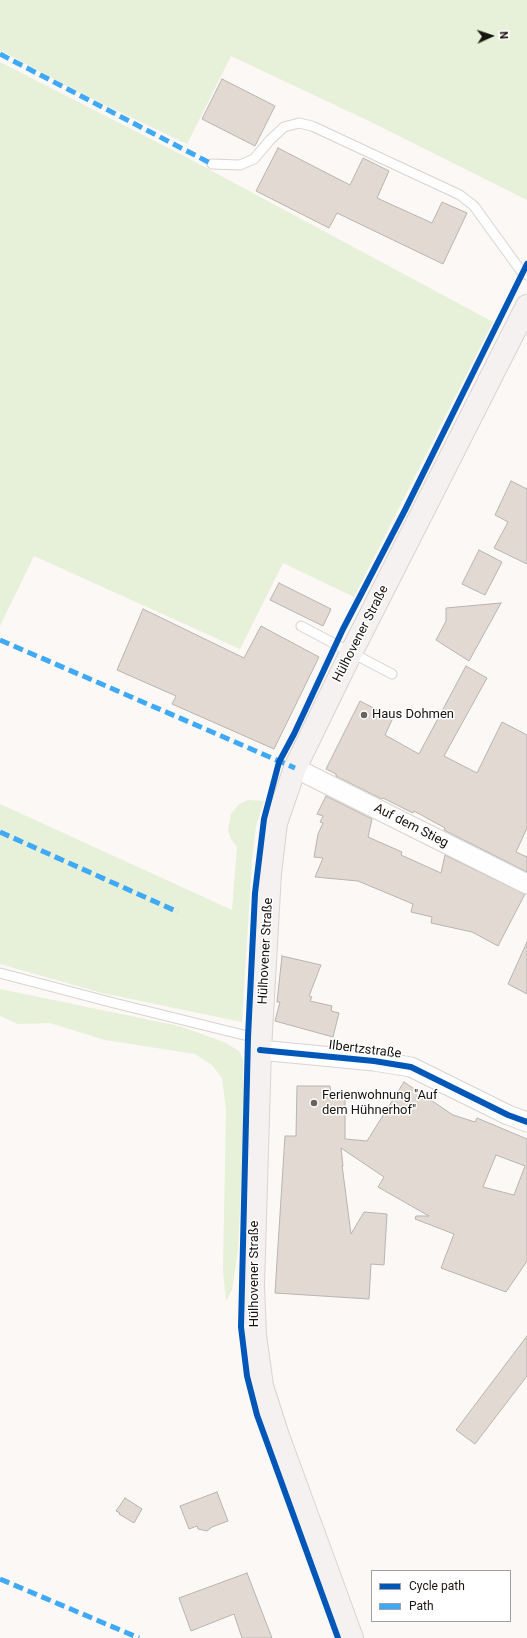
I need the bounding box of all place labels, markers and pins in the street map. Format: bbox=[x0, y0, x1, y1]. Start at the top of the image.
place label: Haus Dohmen bbox=[372, 707, 454, 723]
marker: Haus Dohmen bbox=[359, 710, 369, 720]
place label: Ferienwohnung "Auf dem Hühnerhof" bbox=[322, 1088, 437, 1119]
marker: Ferienwohnung "Auf dem Hühnerhof" bbox=[309, 1098, 319, 1108]

